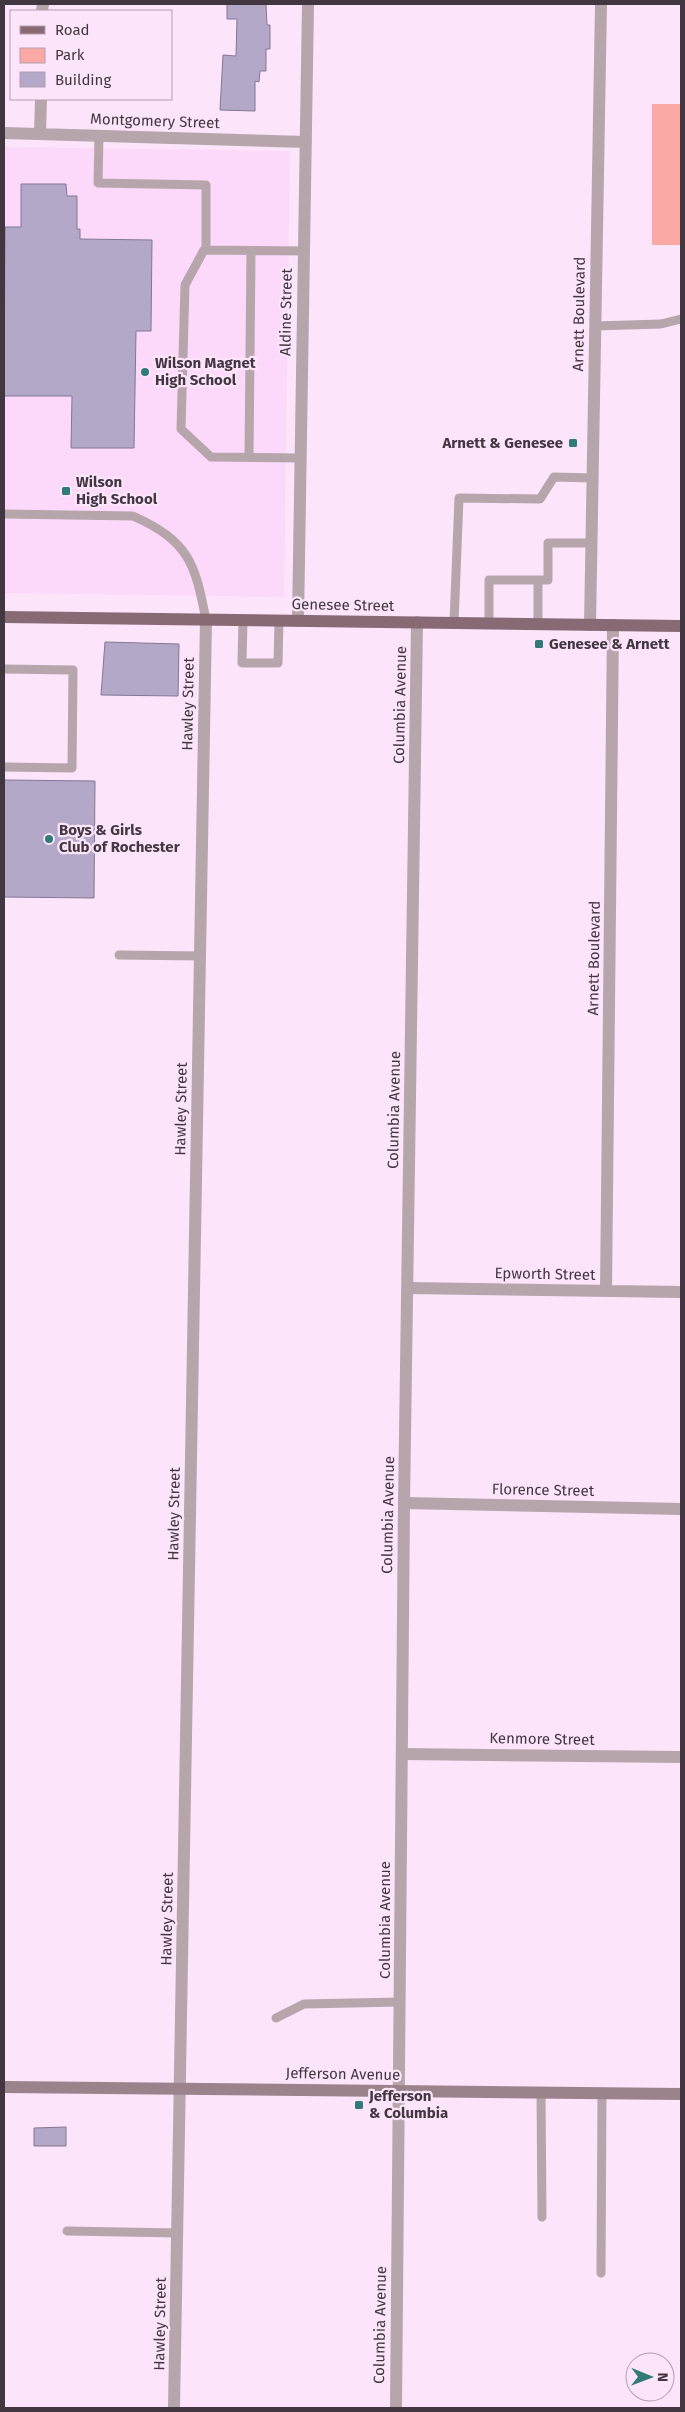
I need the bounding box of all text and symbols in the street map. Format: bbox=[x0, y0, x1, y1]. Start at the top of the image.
legend bbox=[10, 10, 172, 100]
text: Road bbox=[55, 21, 90, 39]
text: Park bbox=[55, 46, 85, 64]
text: Building bbox=[55, 71, 111, 89]
street label: Montgomery Street bbox=[90, 110, 221, 132]
street label: Arnett Boulevard bbox=[569, 256, 589, 372]
street label: Aldine Street bbox=[276, 267, 296, 356]
place label: Wilson Magnet High School bbox=[155, 354, 256, 389]
marker: Wilson Magnet High School bbox=[139, 366, 151, 378]
place label: Arnett & Genesee bbox=[441, 434, 563, 452]
marker: Arnett & Genesee bbox=[567, 437, 579, 449]
place label: Wilson High School bbox=[76, 473, 158, 508]
marker: Wilson High School bbox=[60, 485, 72, 497]
street label: Genesee Street bbox=[292, 595, 395, 615]
place label: Genesee & Arnett bbox=[549, 635, 670, 653]
marker: Genesee & Arnett bbox=[533, 638, 545, 650]
street label: Columbia Avenue bbox=[390, 646, 410, 764]
street label: Hawley Street bbox=[178, 657, 198, 751]
place label: Boys & Girls Club of Rochester bbox=[59, 821, 181, 856]
marker: Boys & Girls Club of Rochester bbox=[43, 833, 55, 845]
street label: Arnett Boulevard bbox=[584, 900, 604, 1016]
street label: Columbia Avenue bbox=[384, 1051, 404, 1169]
street label: Hawley Street bbox=[171, 1062, 191, 1156]
street label: Epworth Street bbox=[494, 1264, 596, 1284]
street label: Columbia Avenue bbox=[378, 1456, 398, 1574]
street label: Hawley Street bbox=[164, 1467, 184, 1561]
street label: Florence Street bbox=[492, 1480, 595, 1500]
street label: Kenmore Street bbox=[489, 1729, 595, 1749]
street label: Columbia Avenue bbox=[376, 1861, 394, 1979]
street label: Hawley Street bbox=[157, 1872, 177, 1966]
street label: Jefferson Avenue bbox=[285, 2064, 401, 2084]
place label: Jefferson & Columbia bbox=[368, 2087, 448, 2122]
marker: Jefferson & Columbia bbox=[353, 2099, 365, 2111]
street label: Columbia Avenue bbox=[370, 2266, 390, 2384]
street label: Hawley Street bbox=[150, 2277, 170, 2371]
north arrow bbox=[625, 2352, 675, 2402]
text: N bbox=[654, 2372, 671, 2382]

